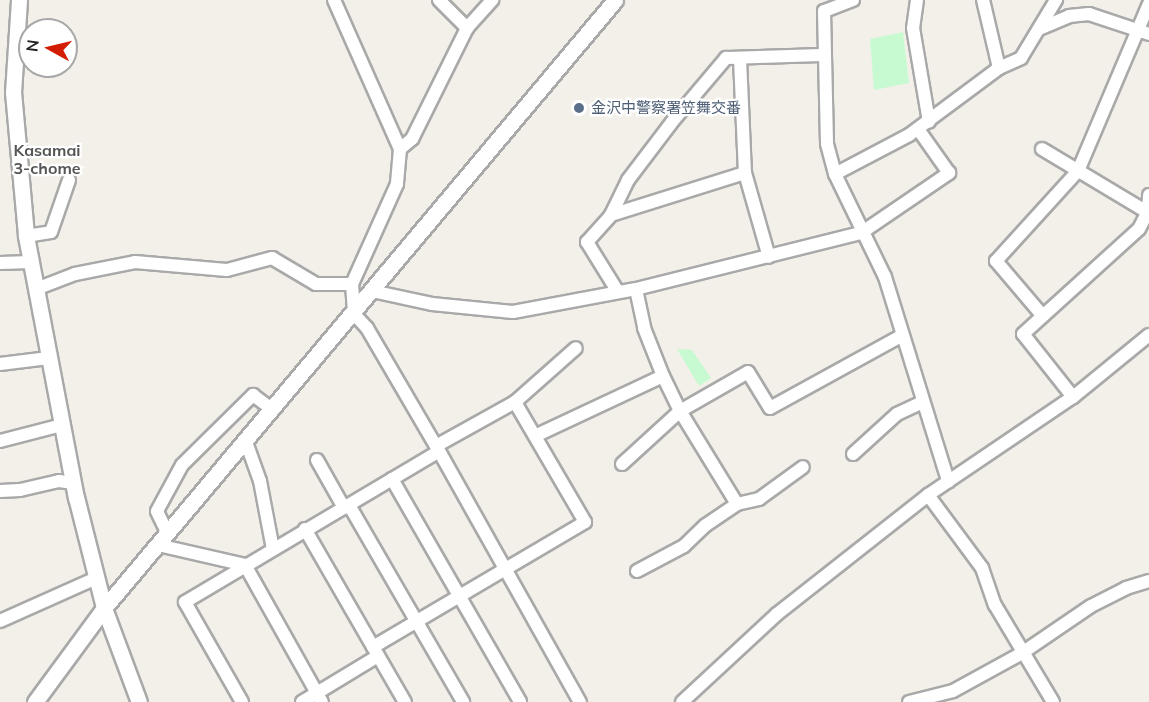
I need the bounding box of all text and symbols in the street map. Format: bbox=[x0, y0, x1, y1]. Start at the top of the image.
north arrow bbox=[18, 18, 78, 78]
text: N bbox=[21, 38, 43, 53]
place label: 金沢中警察署笠舞交番 bbox=[591, 99, 741, 117]
marker: 金沢中警察署笠舞交番 bbox=[572, 101, 586, 115]
district label: Kasamai 3-chome bbox=[13, 140, 81, 178]

